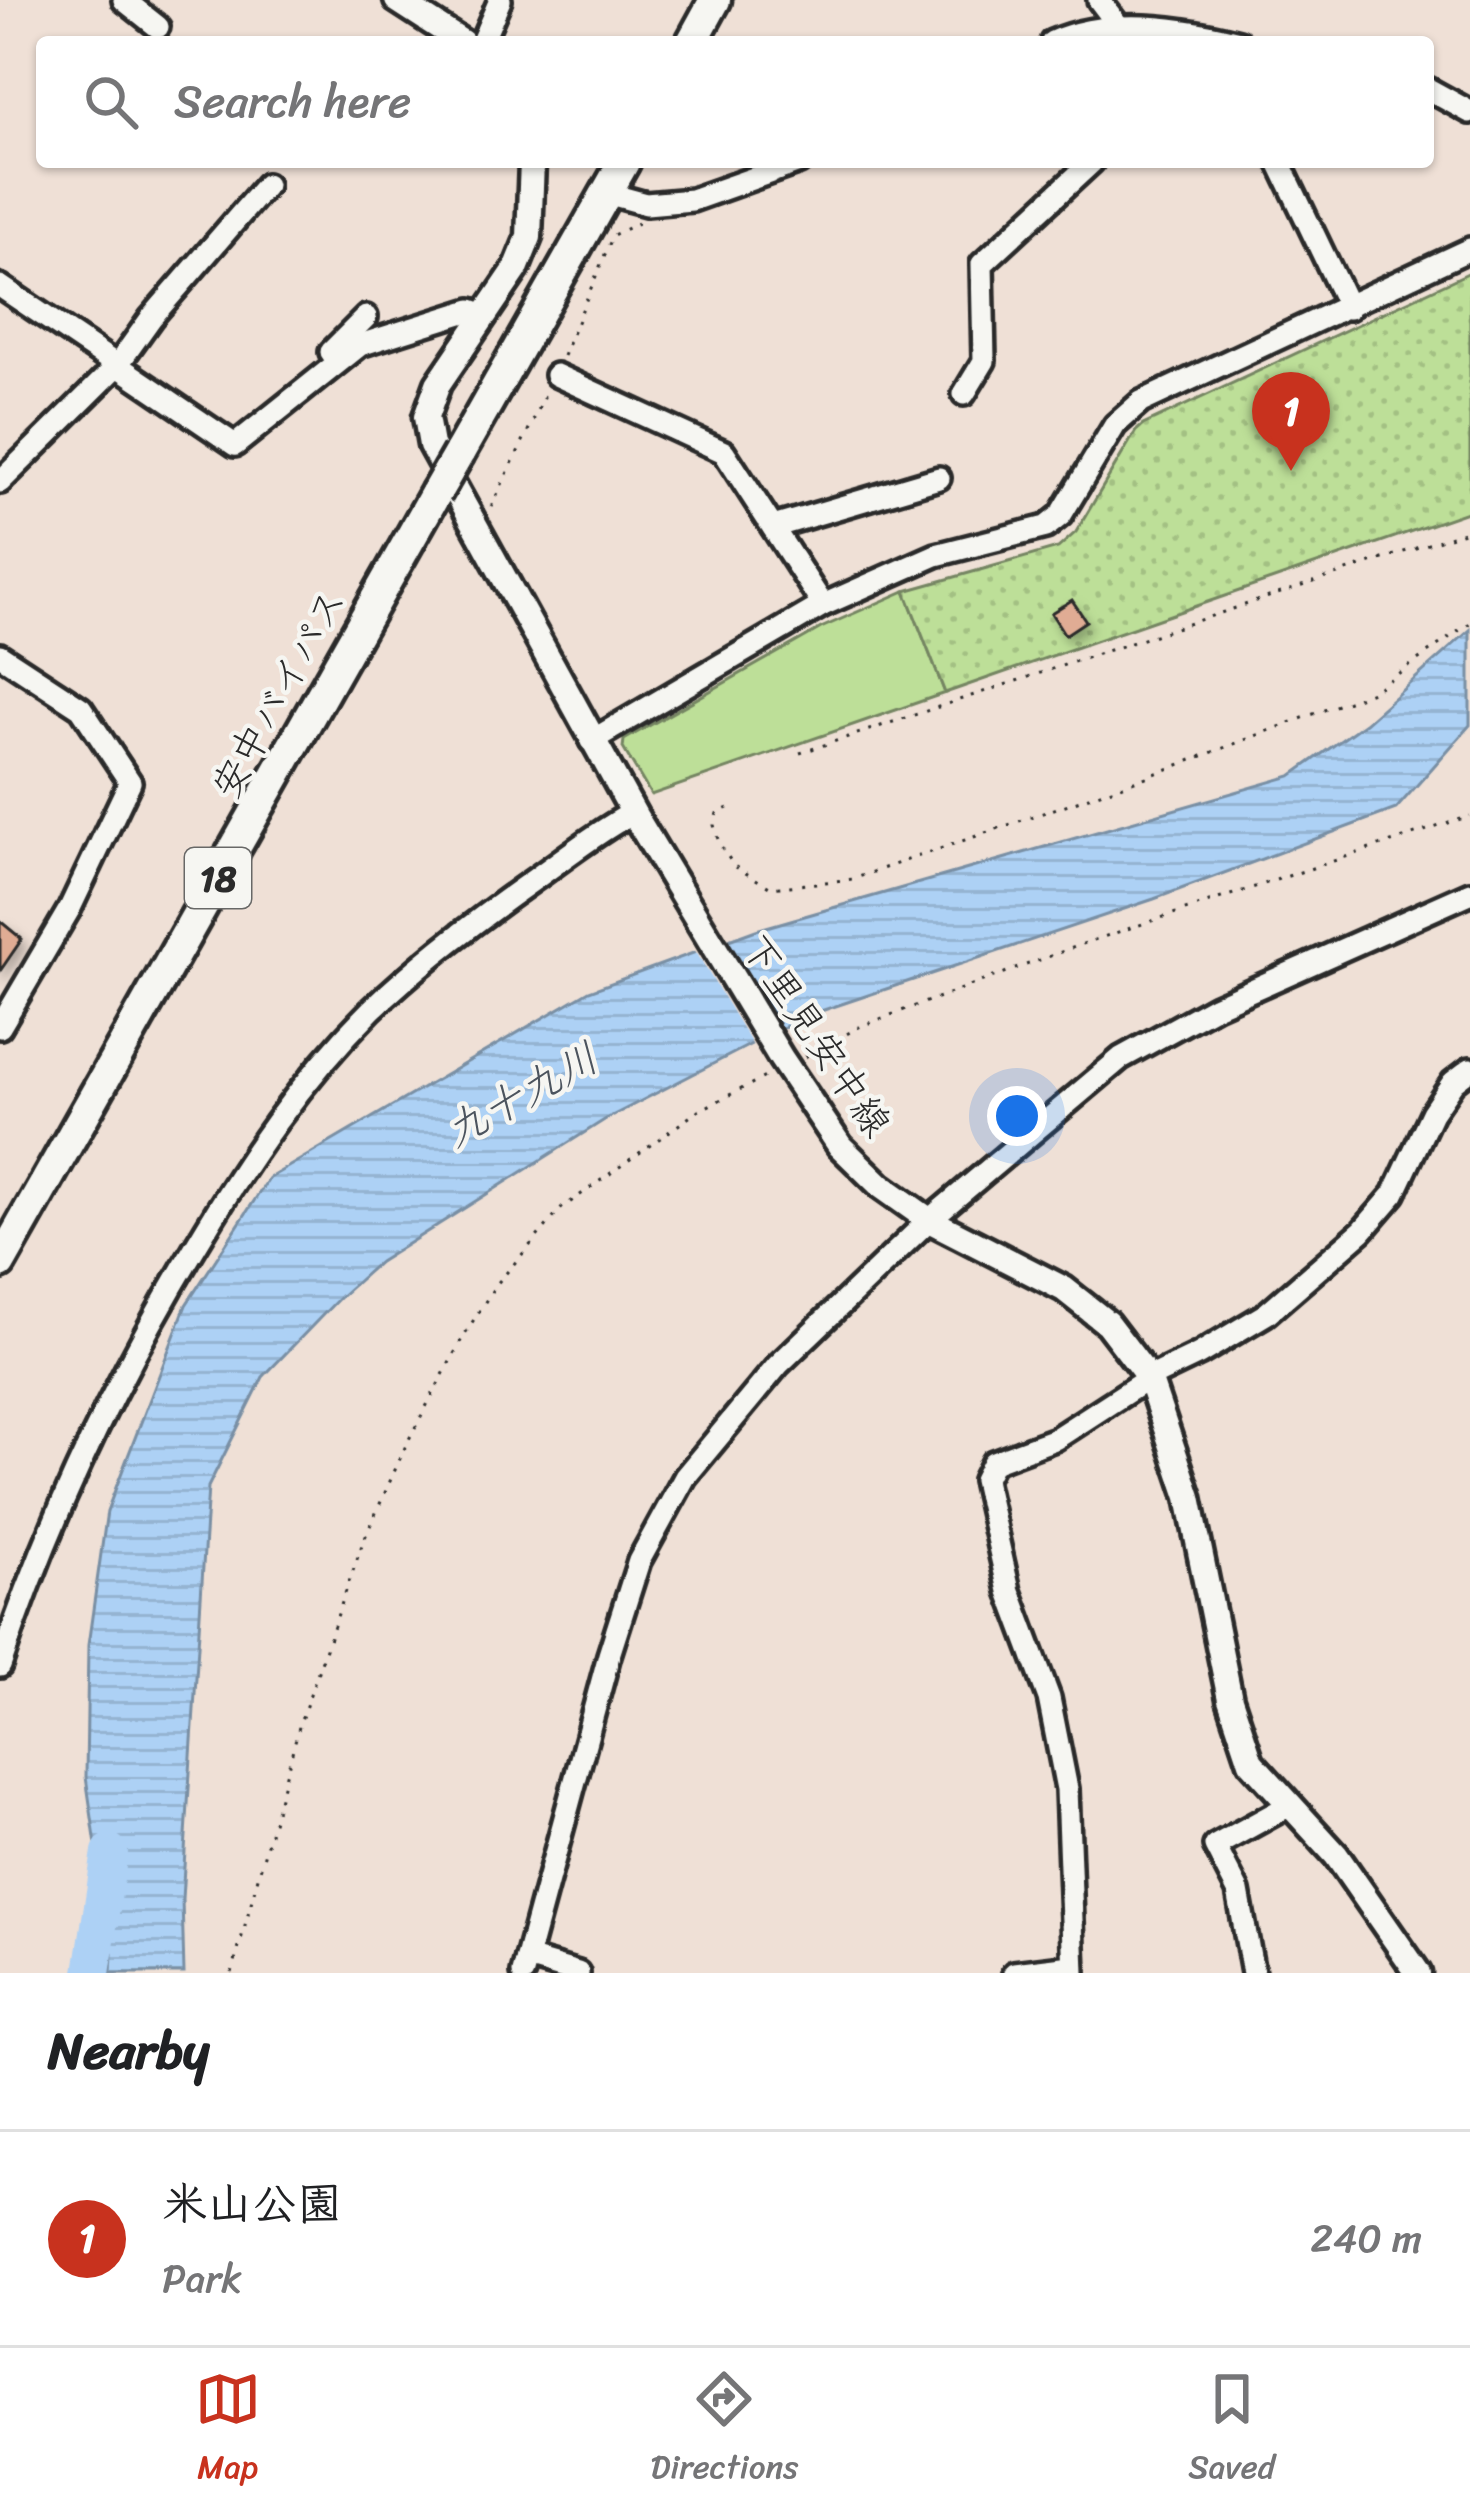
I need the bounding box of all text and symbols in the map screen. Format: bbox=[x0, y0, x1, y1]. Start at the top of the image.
search box bbox=[36, 36, 1434, 168]
text: Search here bbox=[174, 62, 411, 142]
icon: search bbox=[78, 69, 144, 135]
pin: 1 bbox=[1252, 372, 1330, 471]
street label: 安中バイパス bbox=[192, 575, 365, 812]
road number: 18 bbox=[185, 848, 251, 908]
street label: 下里見安中線 bbox=[723, 919, 911, 1152]
water label: 九十九川 bbox=[430, 1022, 613, 1168]
your location bbox=[987, 1086, 1047, 1146]
text: Nearby bbox=[48, 2006, 209, 2096]
text: 米山公園 bbox=[162, 2164, 342, 2244]
text: 1 bbox=[79, 2204, 95, 2273]
text: 240 m bbox=[1310, 2204, 1422, 2273]
text: Park bbox=[162, 2244, 242, 2313]
tab: Map bbox=[195, 2366, 261, 2496]
tab: Directions bbox=[651, 2366, 798, 2496]
tab: Saved bbox=[1188, 2366, 1275, 2496]

